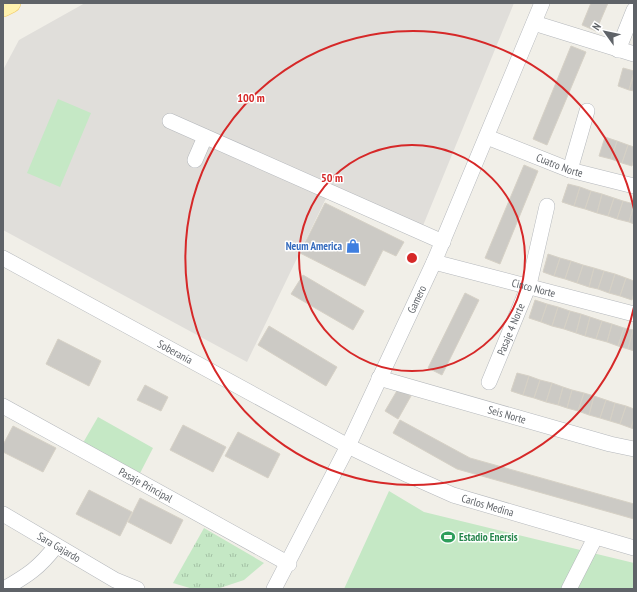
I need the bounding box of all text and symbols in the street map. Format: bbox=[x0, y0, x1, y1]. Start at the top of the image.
north arrow bbox=[585, 12, 625, 52]
text: N bbox=[589, 20, 604, 33]
text: 100 m bbox=[237, 90, 265, 105]
street label: Cuatro Norte bbox=[534, 150, 585, 180]
text: 50 m bbox=[321, 170, 343, 185]
shop icon: Neum America bbox=[345, 238, 361, 254]
place label: Neum America bbox=[286, 239, 342, 253]
centre of rings bbox=[405, 251, 419, 265]
street label: Cinco Norte bbox=[510, 276, 557, 300]
street label: Gamero bbox=[404, 283, 429, 315]
street label: Pasaje 4 Norte bbox=[494, 301, 528, 357]
street label: Soberanía bbox=[155, 337, 195, 367]
street label: Seis Norte bbox=[486, 402, 528, 427]
street label: Pasaje Principal bbox=[116, 464, 175, 506]
street label: Carlos Medina bbox=[460, 491, 515, 519]
street label: Sara Gajardo bbox=[35, 529, 83, 565]
sports icon: Estadio Enersis bbox=[440, 529, 456, 545]
place label: Estadio Enersis bbox=[459, 530, 518, 544]

